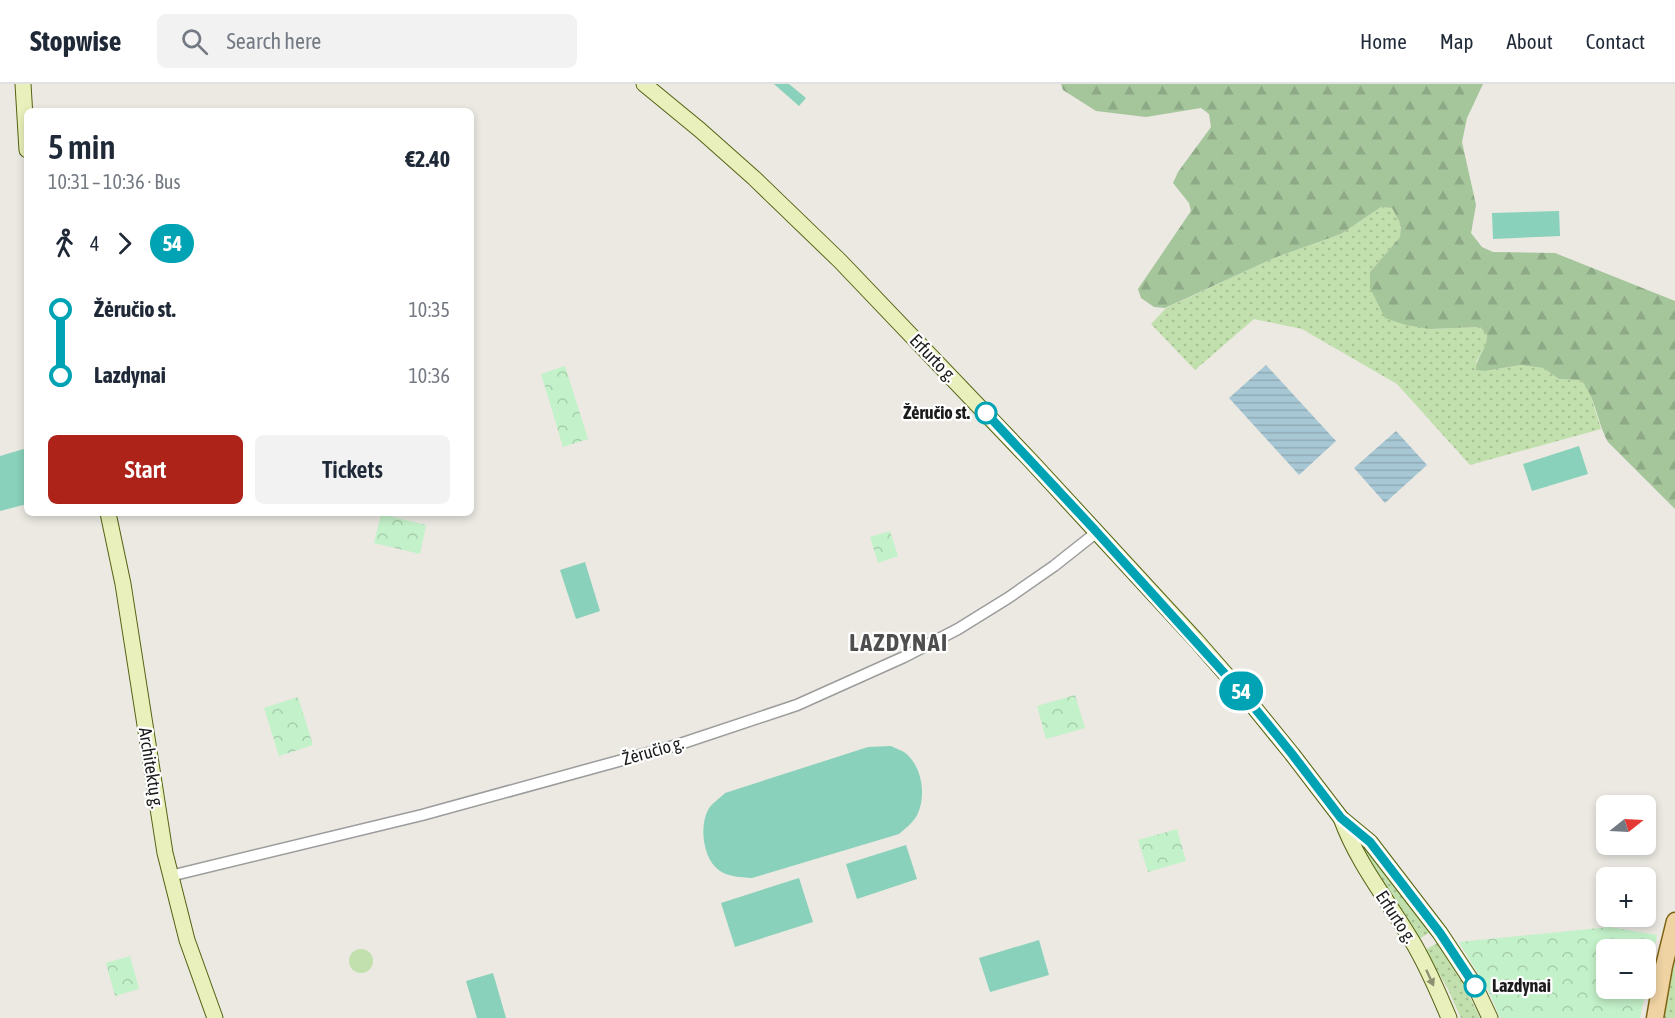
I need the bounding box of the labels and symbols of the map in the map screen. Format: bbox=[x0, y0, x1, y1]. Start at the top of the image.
street label: Erfurto g. bbox=[905, 329, 961, 386]
place label: Žėručio st. bbox=[903, 402, 970, 423]
marker: Žėručio st. bbox=[975, 402, 997, 424]
district label: LAZDYNAI bbox=[849, 629, 949, 656]
line badge: 54 bbox=[1214, 672, 1268, 710]
street label: Architektų g. bbox=[135, 726, 168, 810]
street label: Žėručio g. bbox=[620, 732, 686, 769]
north arrow bbox=[1596, 795, 1656, 855]
street label: Erfurto g. bbox=[1372, 886, 1421, 947]
one-way arrow bbox=[1426, 969, 1435, 986]
marker: Lazdynai bbox=[1464, 975, 1486, 997]
place label: Lazdynai bbox=[1492, 975, 1551, 996]

